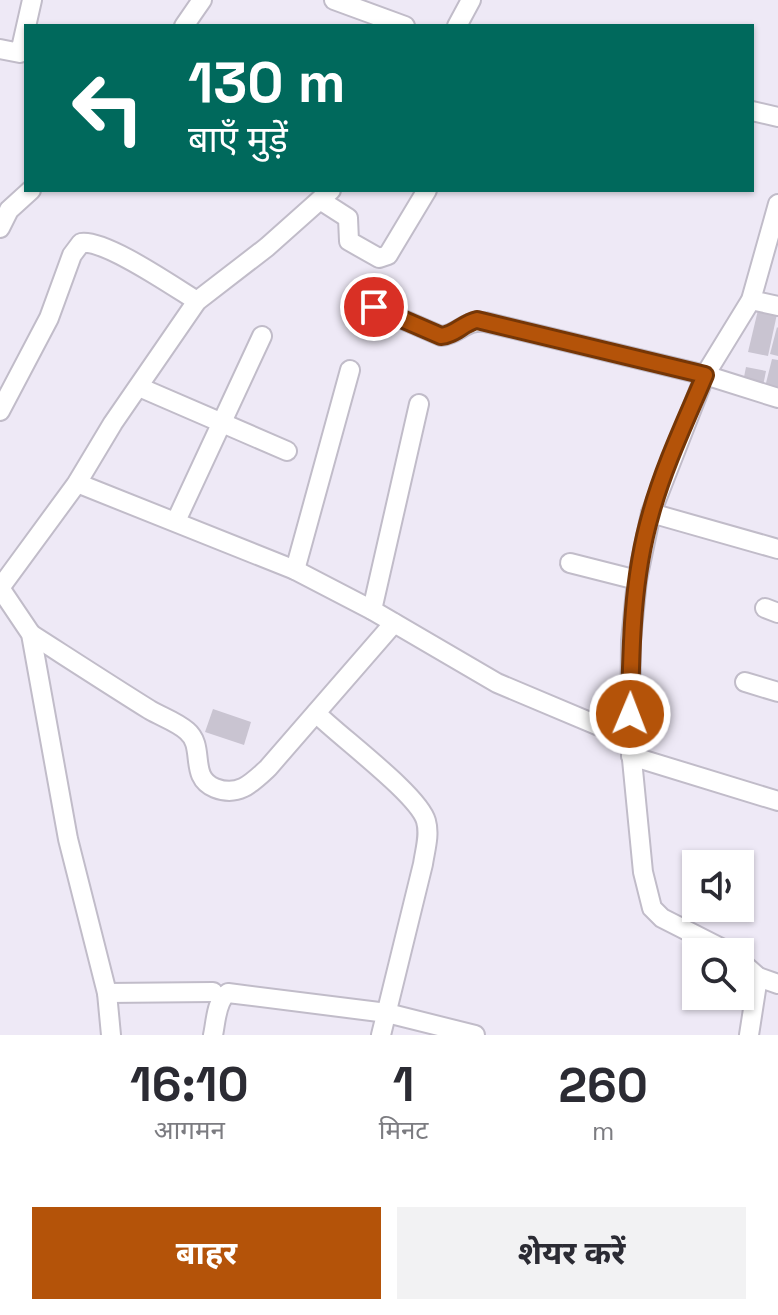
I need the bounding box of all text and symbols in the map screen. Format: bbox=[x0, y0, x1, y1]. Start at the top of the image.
text: 130 m bbox=[188, 47, 346, 118]
icon: left bbox=[56, 56, 160, 160]
text: बाएँ मुड़ें bbox=[188, 117, 288, 163]
pin bbox=[340, 273, 408, 341]
icon: arrive bbox=[352, 285, 396, 329]
position arrow bbox=[588, 672, 672, 756]
map controls bbox=[682, 850, 754, 1010]
button: sound bbox=[682, 850, 754, 922]
button: search bbox=[682, 938, 754, 1010]
text: 16:10 bbox=[130, 1054, 249, 1115]
text: 1 bbox=[393, 1054, 414, 1115]
text: 260 bbox=[559, 1055, 648, 1116]
text: आगमन bbox=[154, 1113, 225, 1147]
text: मिनट bbox=[379, 1113, 428, 1147]
text: m bbox=[592, 1114, 614, 1148]
button: बाहर bbox=[32, 1207, 381, 1299]
button: शेयर करें bbox=[397, 1207, 746, 1299]

